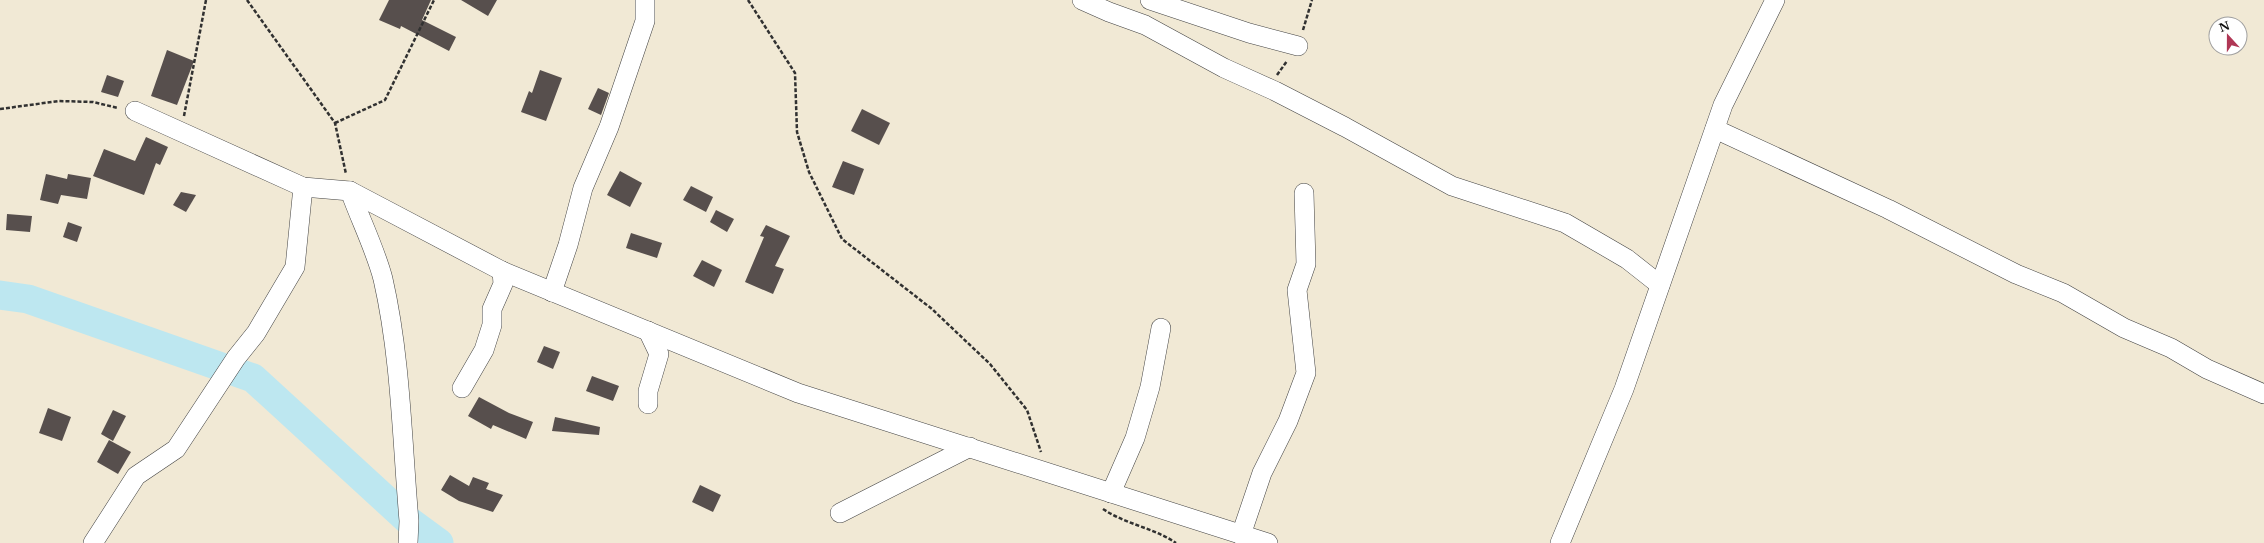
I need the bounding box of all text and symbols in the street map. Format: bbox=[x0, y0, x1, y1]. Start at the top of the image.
north arrow bbox=[2208, 16, 2248, 56]
text: N bbox=[2217, 18, 2232, 35]

